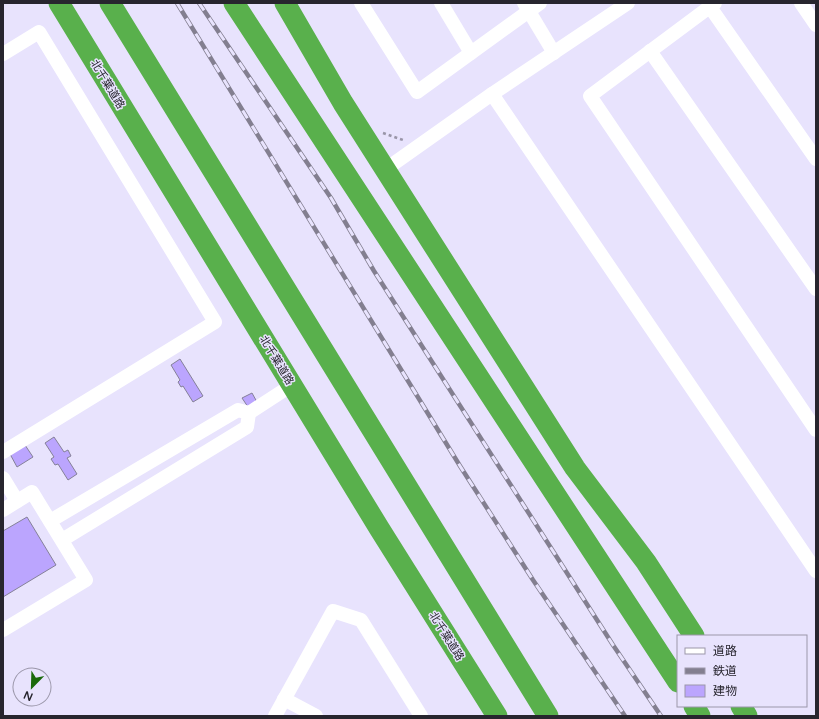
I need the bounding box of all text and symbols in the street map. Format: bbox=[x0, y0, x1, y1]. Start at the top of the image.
street label: 北千葉道路 bbox=[88, 57, 127, 111]
street label: 北千葉道路 bbox=[257, 333, 296, 387]
street label: 北千葉道路 bbox=[426, 609, 467, 663]
legend bbox=[677, 635, 807, 707]
text: 道路 bbox=[713, 644, 737, 658]
text: 鉄道 bbox=[713, 664, 737, 678]
north arrow bbox=[12, 667, 52, 707]
text: 建物 bbox=[713, 684, 737, 698]
text: N bbox=[22, 688, 35, 703]

